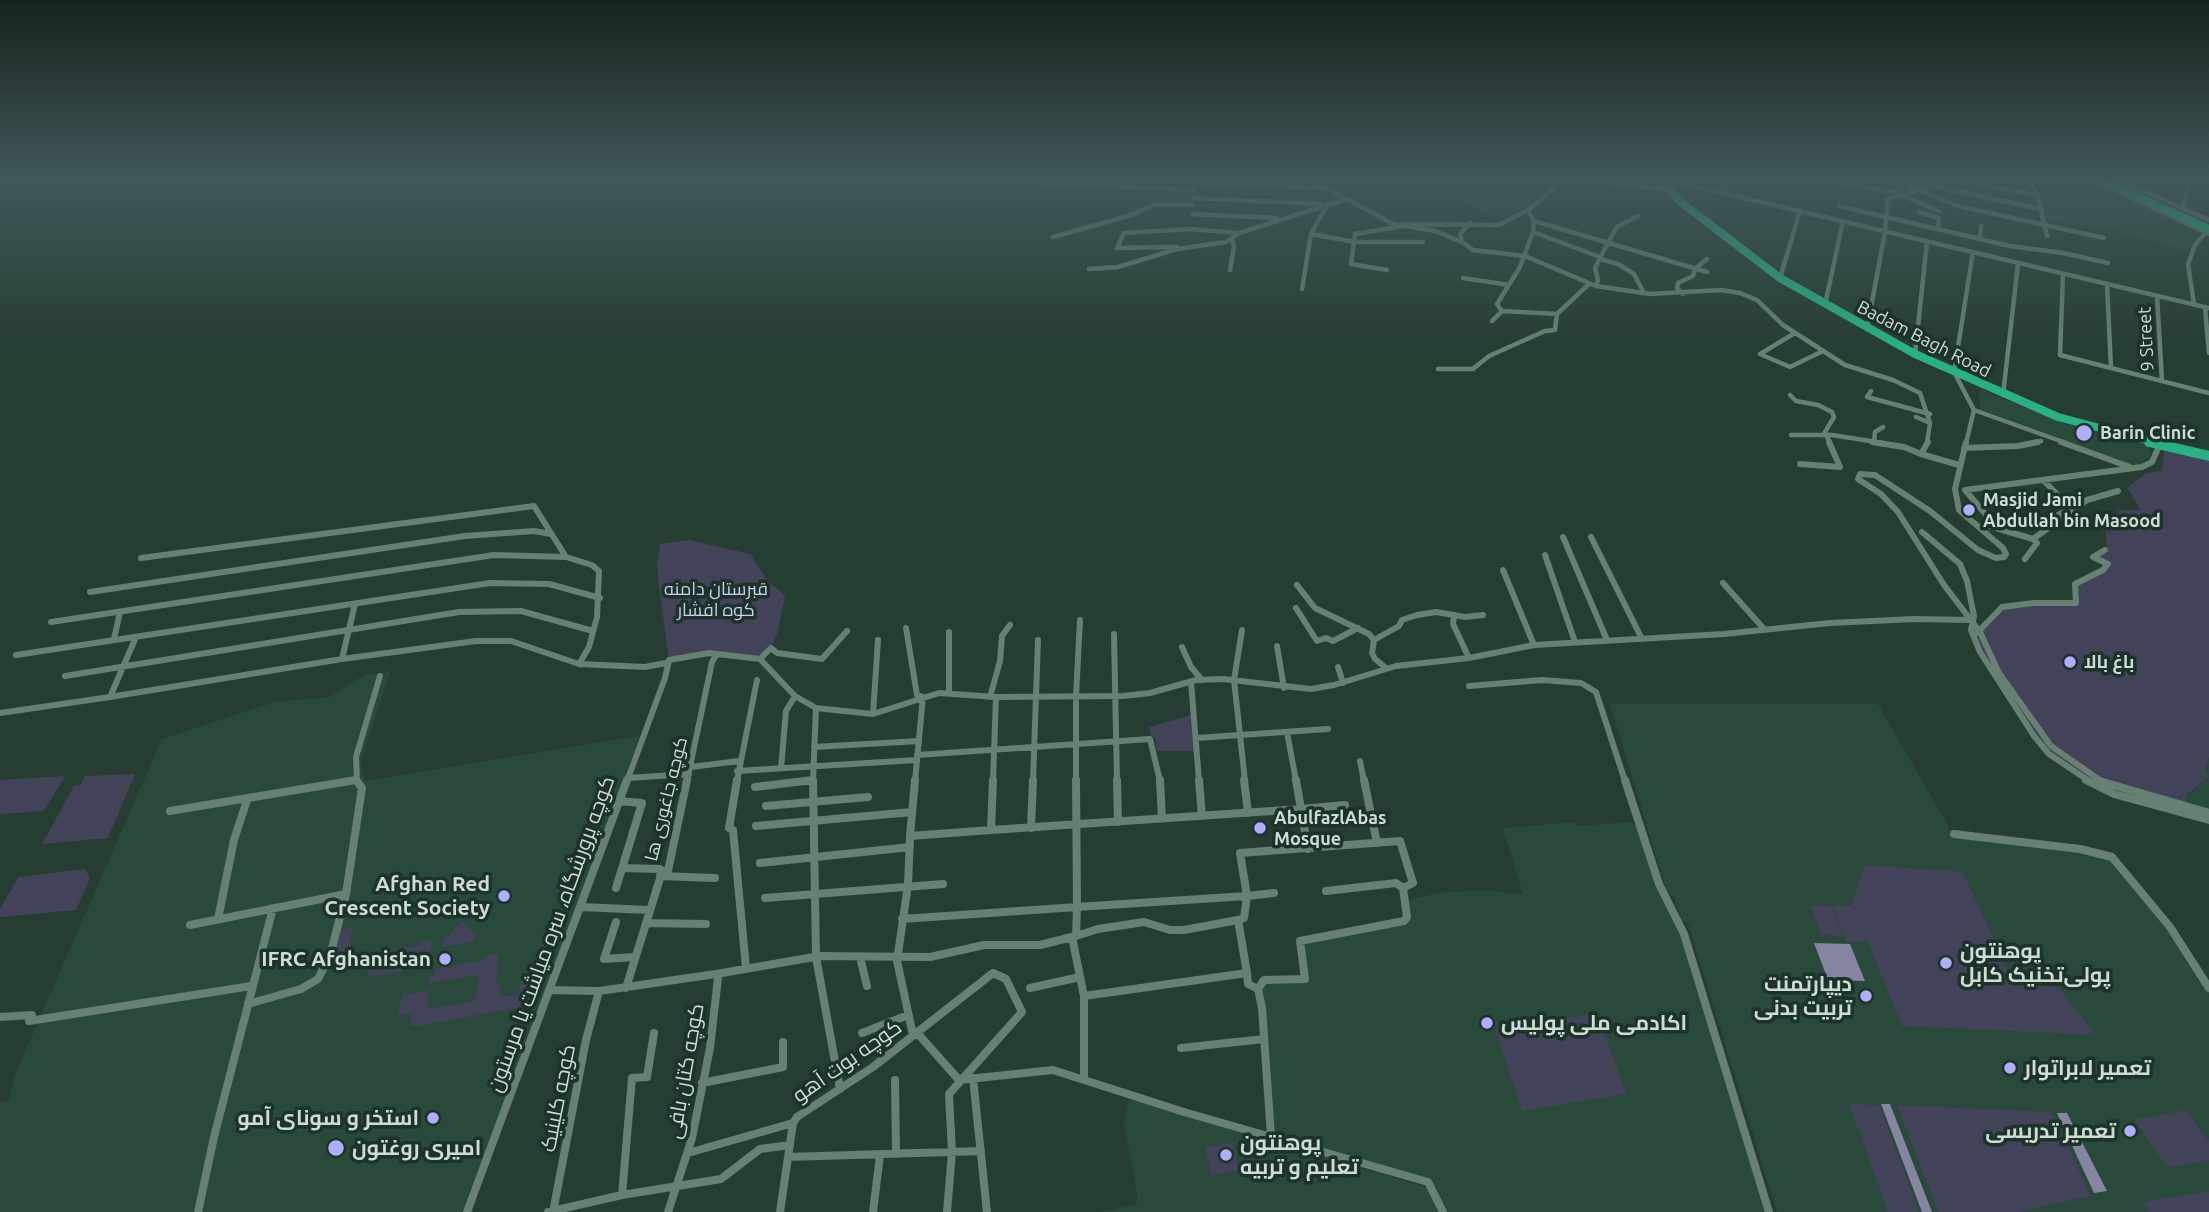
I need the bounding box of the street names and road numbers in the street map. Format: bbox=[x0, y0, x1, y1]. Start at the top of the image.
street label: Badam Bagh Road bbox=[1854, 296, 1994, 382]
street label: 9 Street bbox=[2134, 306, 2158, 372]
street label: کوچه جاغوری ها bbox=[640, 735, 692, 863]
street label: کوچه پرورشگاه، سره میاشت یا مرستون bbox=[482, 773, 620, 1095]
street label: کوچه کتان بافی bbox=[661, 1001, 709, 1141]
street label: کوچه بوت آهو bbox=[788, 1014, 906, 1108]
street label: کوچه کلینیک bbox=[535, 1042, 581, 1154]

